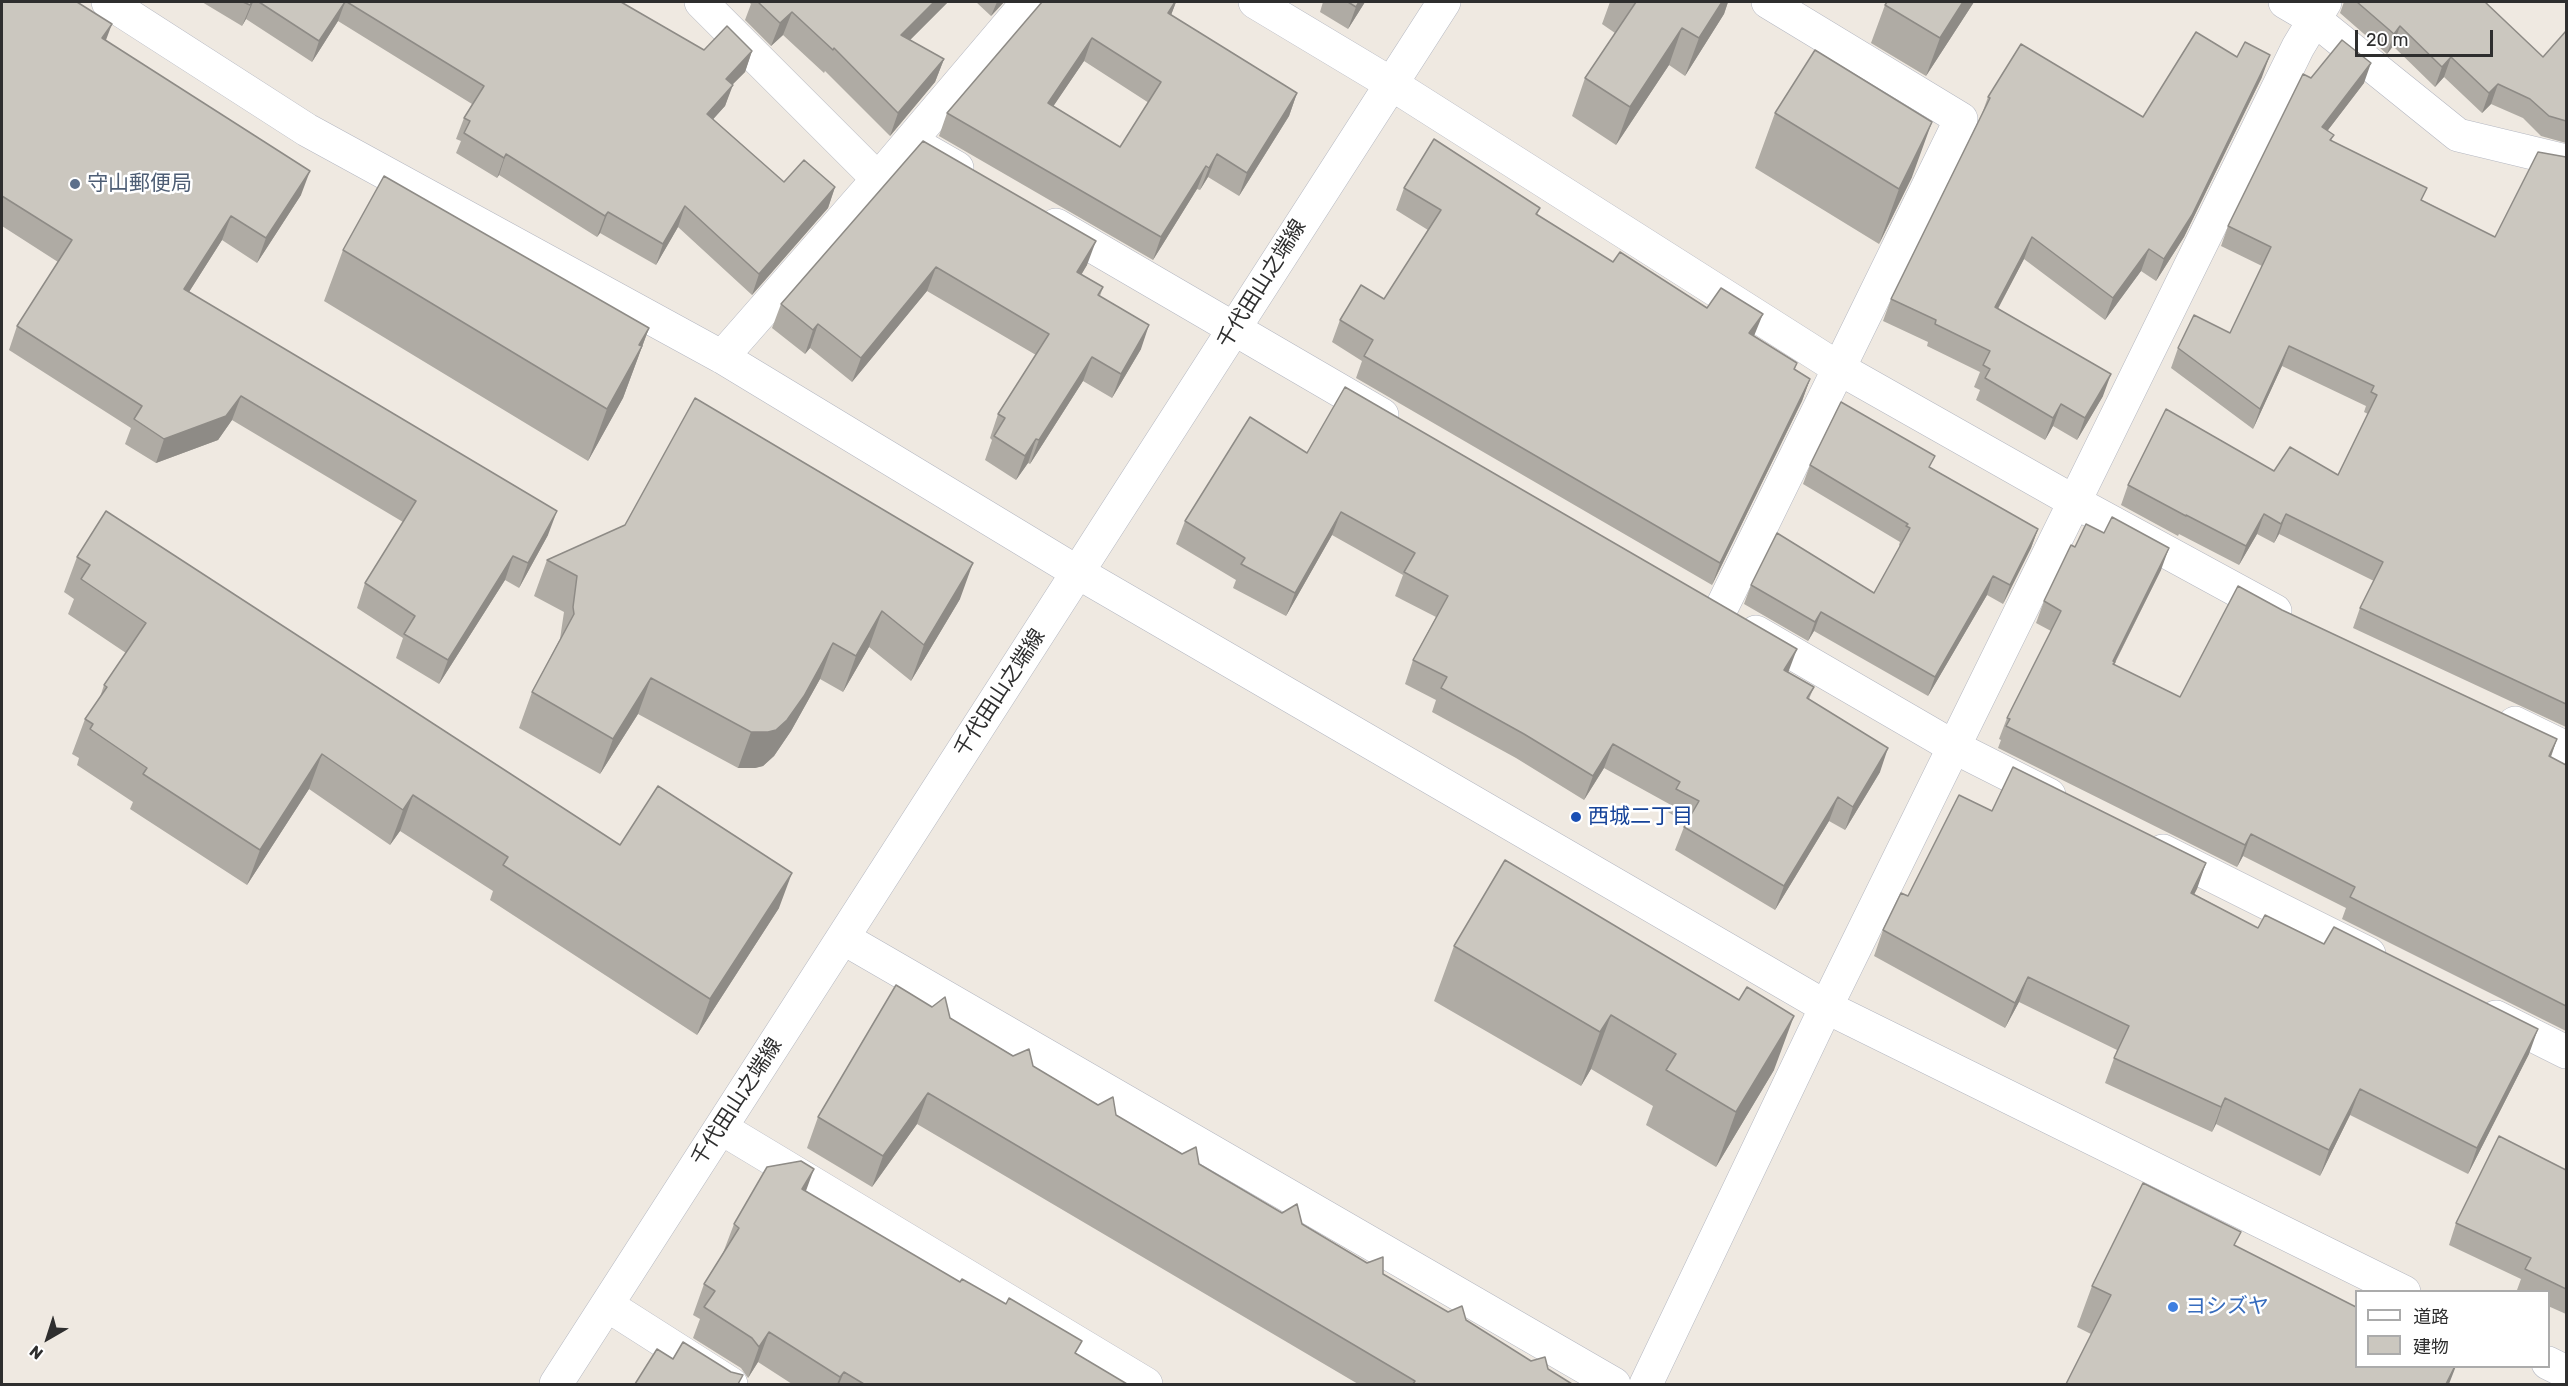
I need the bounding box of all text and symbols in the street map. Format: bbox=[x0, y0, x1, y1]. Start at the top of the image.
scale bar bbox=[2358, 18, 2496, 56]
text: 20 m bbox=[2366, 29, 2408, 51]
place label: 守山郵便局 bbox=[87, 171, 192, 197]
marker: 守山郵便局 bbox=[68, 177, 82, 191]
street label: 千代田山之端線 bbox=[1212, 215, 1312, 353]
street label: 千代田山之端線 bbox=[949, 624, 1051, 762]
place label: 西城二丁目 bbox=[1588, 804, 1693, 830]
marker: 西城二丁目 bbox=[1569, 810, 1583, 824]
street label: 千代田山之端線 bbox=[686, 1033, 788, 1171]
legend bbox=[2355, 1290, 2550, 1368]
place label: ヨシズヤ bbox=[2185, 1294, 2269, 1320]
marker: ヨシズヤ bbox=[2166, 1300, 2180, 1314]
text: 道路 bbox=[2413, 1306, 2449, 1328]
north arrow bbox=[18, 1308, 78, 1368]
text: 建物 bbox=[2413, 1336, 2449, 1358]
text: N bbox=[26, 1341, 47, 1363]

